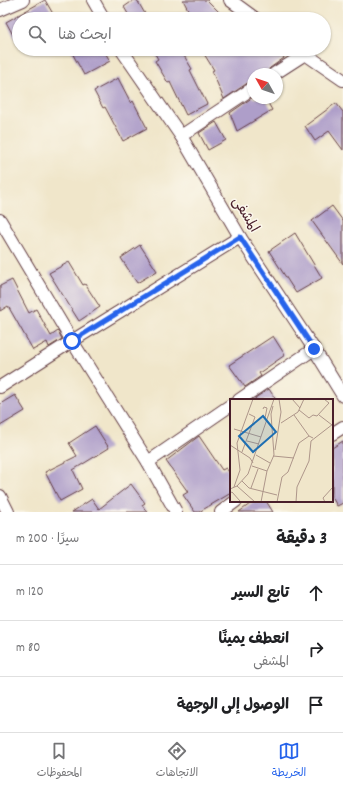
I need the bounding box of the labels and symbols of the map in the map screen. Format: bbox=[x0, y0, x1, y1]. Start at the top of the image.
north arrow bbox=[247, 68, 283, 104]
street label: المشفى bbox=[227, 193, 263, 237]
route start bbox=[63, 332, 81, 350]
route end bbox=[305, 340, 323, 358]
inset map bbox=[230, 399, 333, 502]

